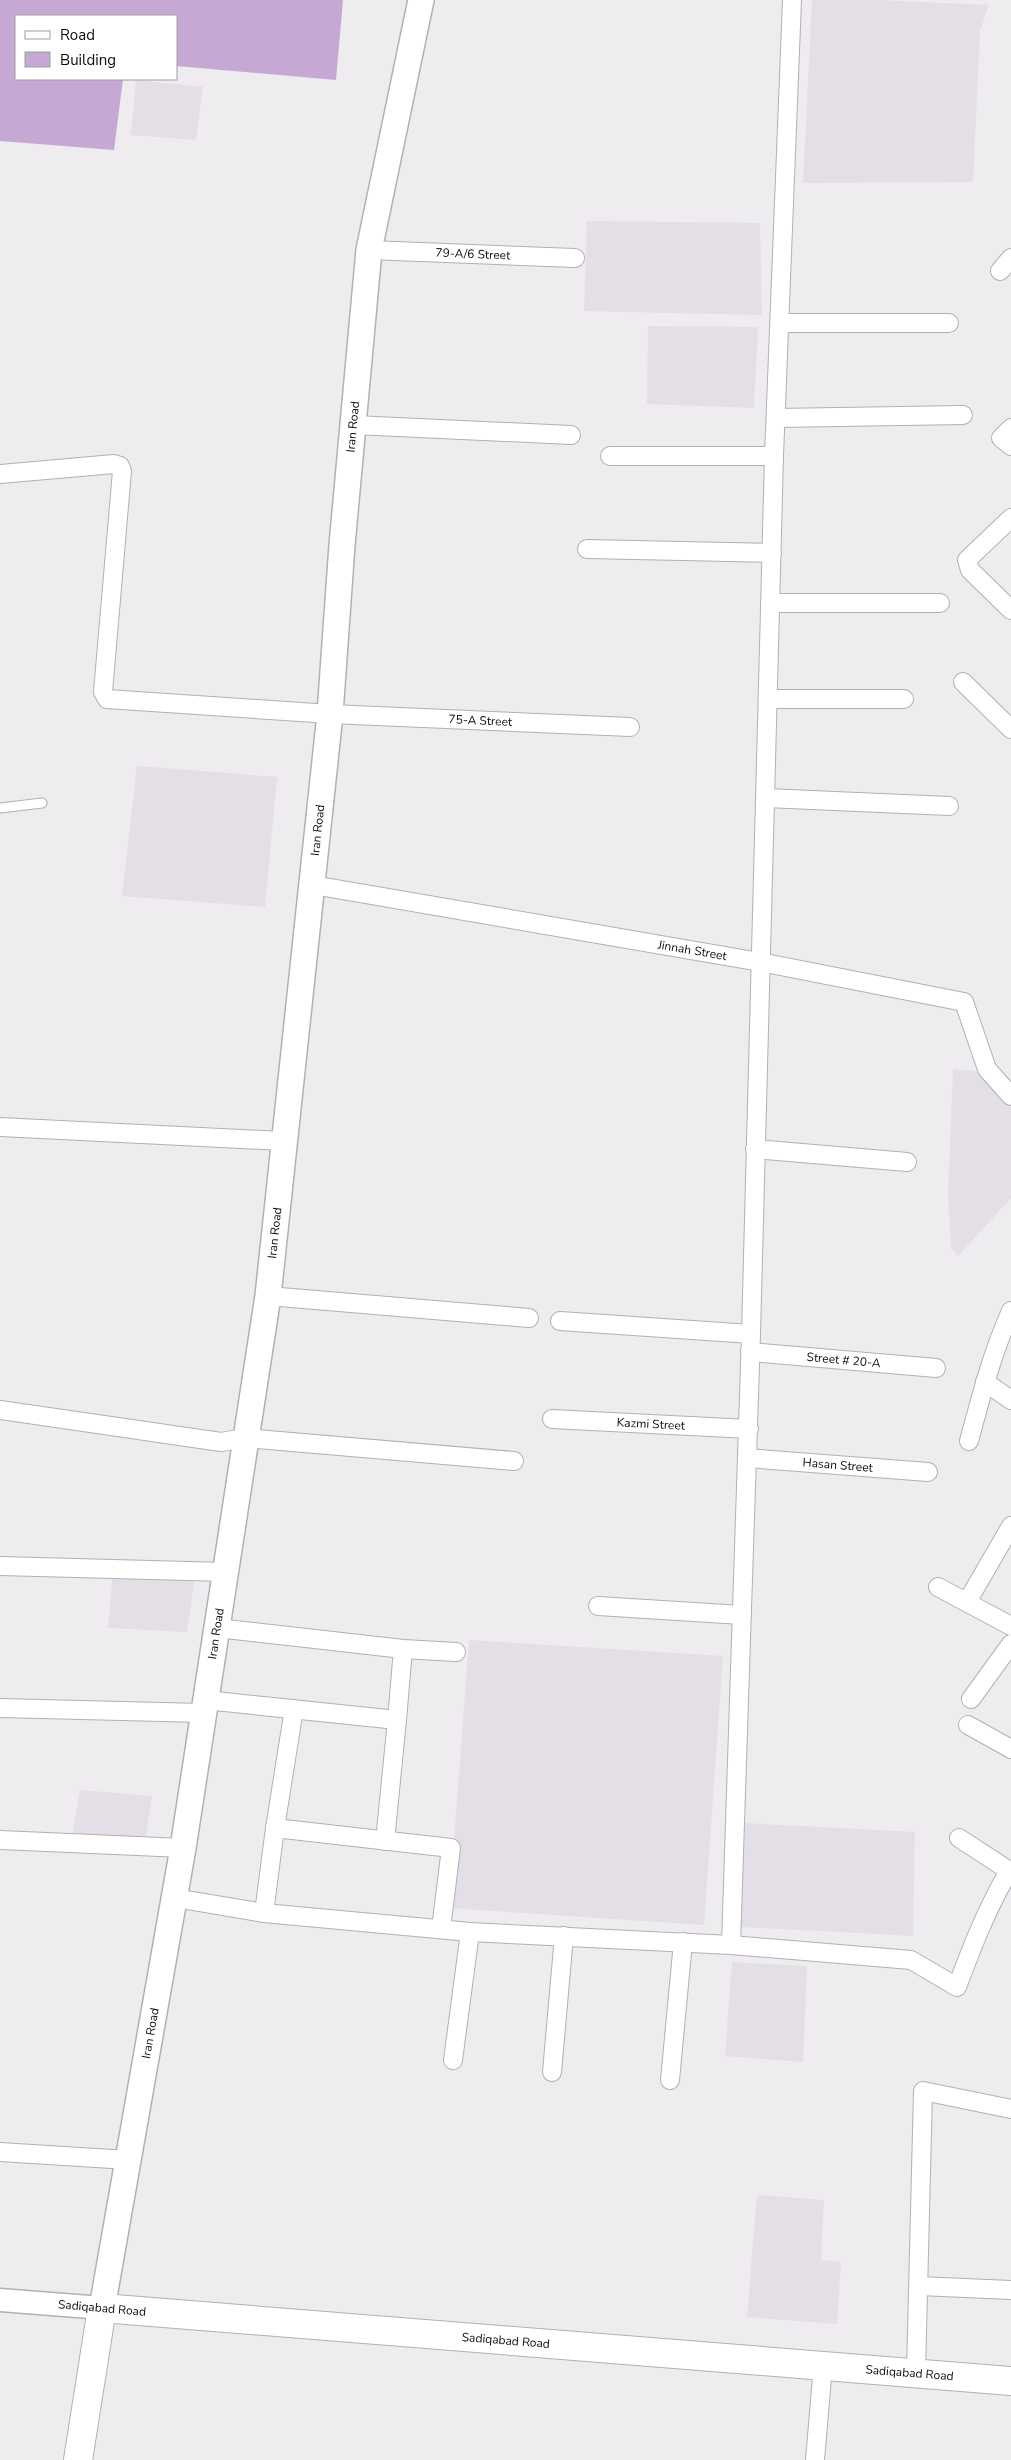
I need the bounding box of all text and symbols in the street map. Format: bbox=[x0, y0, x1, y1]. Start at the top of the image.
legend bbox=[15, 15, 178, 80]
text: Road bbox=[60, 25, 95, 45]
text: Building bbox=[60, 50, 116, 70]
street label: 79-A/6 Street bbox=[435, 245, 511, 264]
street label: Iran Road bbox=[343, 400, 363, 453]
street label: 75-A Street bbox=[448, 711, 513, 730]
street label: Iran Road bbox=[307, 804, 328, 857]
street label: Jinnah Street bbox=[656, 936, 729, 964]
street label: Iran Road bbox=[264, 1206, 285, 1259]
street label: Street # 20-A bbox=[806, 1349, 882, 1371]
street label: Kazmi Street bbox=[616, 1414, 686, 1434]
street label: Hasan Street bbox=[802, 1454, 874, 1476]
street label: Iran Road bbox=[204, 1607, 228, 1660]
street label: Iran Road bbox=[138, 2006, 163, 2060]
street label: Sadiqabad Road bbox=[57, 2296, 147, 2320]
street label: Sadiqabad Road bbox=[461, 2329, 551, 2352]
street label: Sadiqabad Road bbox=[865, 2361, 954, 2384]

